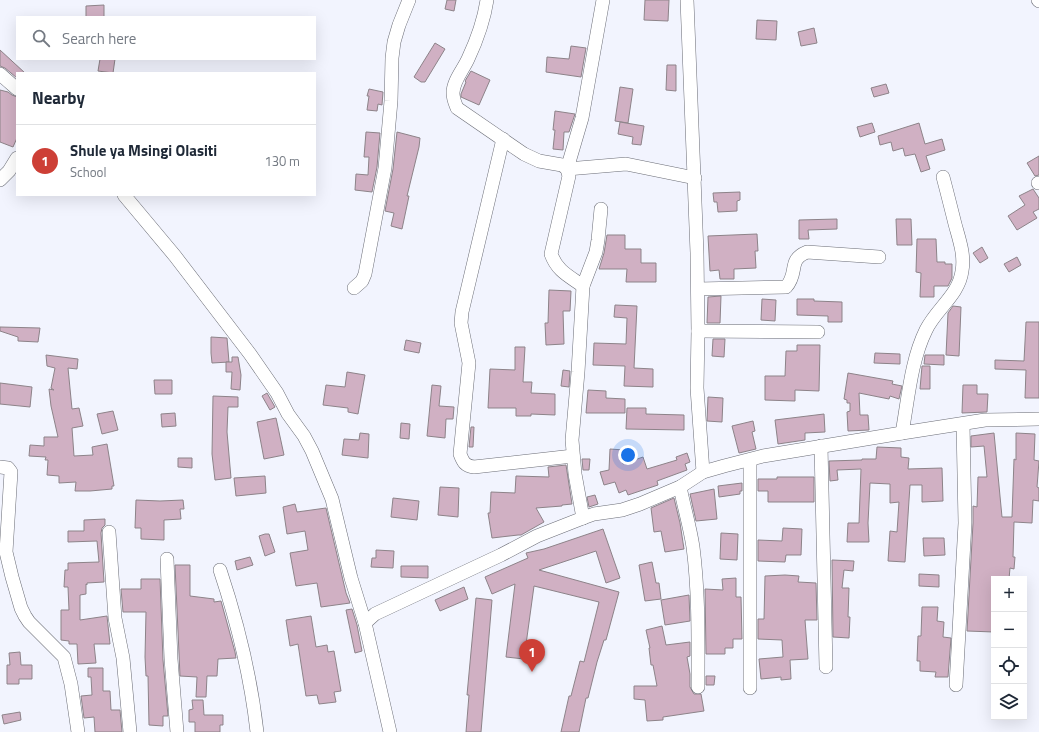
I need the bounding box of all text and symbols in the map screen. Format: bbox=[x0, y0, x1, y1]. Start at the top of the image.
search box bbox=[16, 16, 316, 60]
icon: search bbox=[30, 27, 52, 49]
text: Search here bbox=[62, 27, 136, 50]
text: Nearby bbox=[32, 85, 85, 111]
text: Shule ya Msingi Olasiti bbox=[70, 139, 217, 162]
text: 1 bbox=[41, 151, 49, 171]
text: 130 m bbox=[264, 151, 300, 171]
text: School bbox=[70, 162, 106, 182]
your location bbox=[618, 445, 638, 465]
map controls bbox=[991, 576, 1027, 720]
button: + bbox=[991, 576, 1027, 612]
button: − bbox=[991, 612, 1027, 648]
pin: 1 bbox=[519, 639, 545, 672]
button: locate bbox=[991, 648, 1027, 684]
button: layers bbox=[991, 684, 1027, 720]

